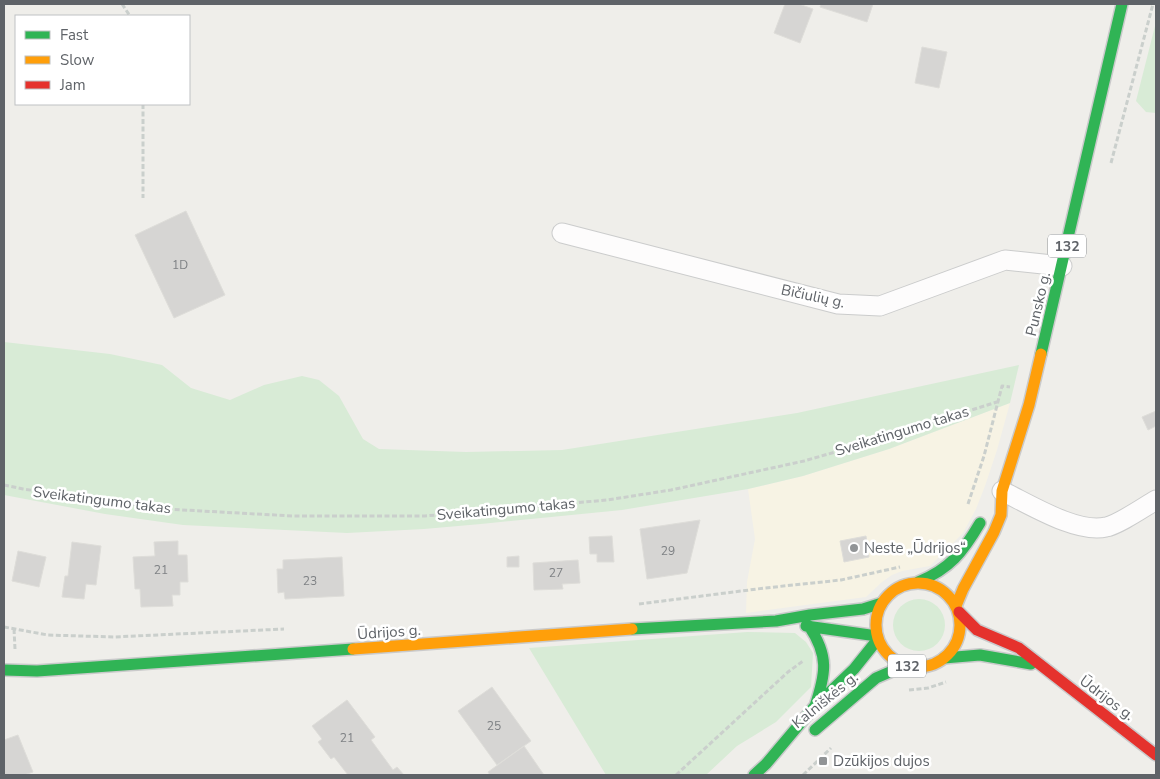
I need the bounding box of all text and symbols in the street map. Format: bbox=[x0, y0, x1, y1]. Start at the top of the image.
legend bbox=[15, 15, 190, 105]
text: Fast bbox=[60, 25, 89, 45]
text: Slow bbox=[60, 50, 95, 70]
text: Jam bbox=[59, 75, 86, 95]
road number: 132 bbox=[1048, 235, 1086, 258]
house number: 1D bbox=[172, 257, 188, 273]
street label: Punsko g. bbox=[1021, 270, 1055, 338]
street label: Bičiulių g. bbox=[779, 279, 847, 313]
street label: Sveikatingumo takas bbox=[833, 401, 971, 461]
street label: Sveikatingumo takas bbox=[32, 482, 172, 518]
street label: Sveikatingumo takas bbox=[436, 493, 576, 525]
place label: Neste „Ūdrijos“ bbox=[864, 538, 966, 558]
marker: Neste „Ūdrijos“ bbox=[848, 542, 860, 554]
house number: 29 bbox=[661, 543, 675, 559]
house number: 21 bbox=[154, 562, 168, 578]
house number: 27 bbox=[549, 565, 563, 581]
house number: 23 bbox=[303, 573, 317, 589]
street label: Ūdrijos g. bbox=[357, 620, 421, 644]
road number: 132 bbox=[888, 654, 926, 678]
street label: Kalniškės g. bbox=[788, 667, 862, 733]
street label: Ūdrijos g. bbox=[1076, 671, 1138, 725]
house number: 25 bbox=[487, 718, 501, 734]
house number: 21 bbox=[340, 730, 354, 746]
place label: Dzūkijos dujos bbox=[833, 751, 930, 771]
marker: Dzūkijos dujos bbox=[817, 755, 829, 767]

